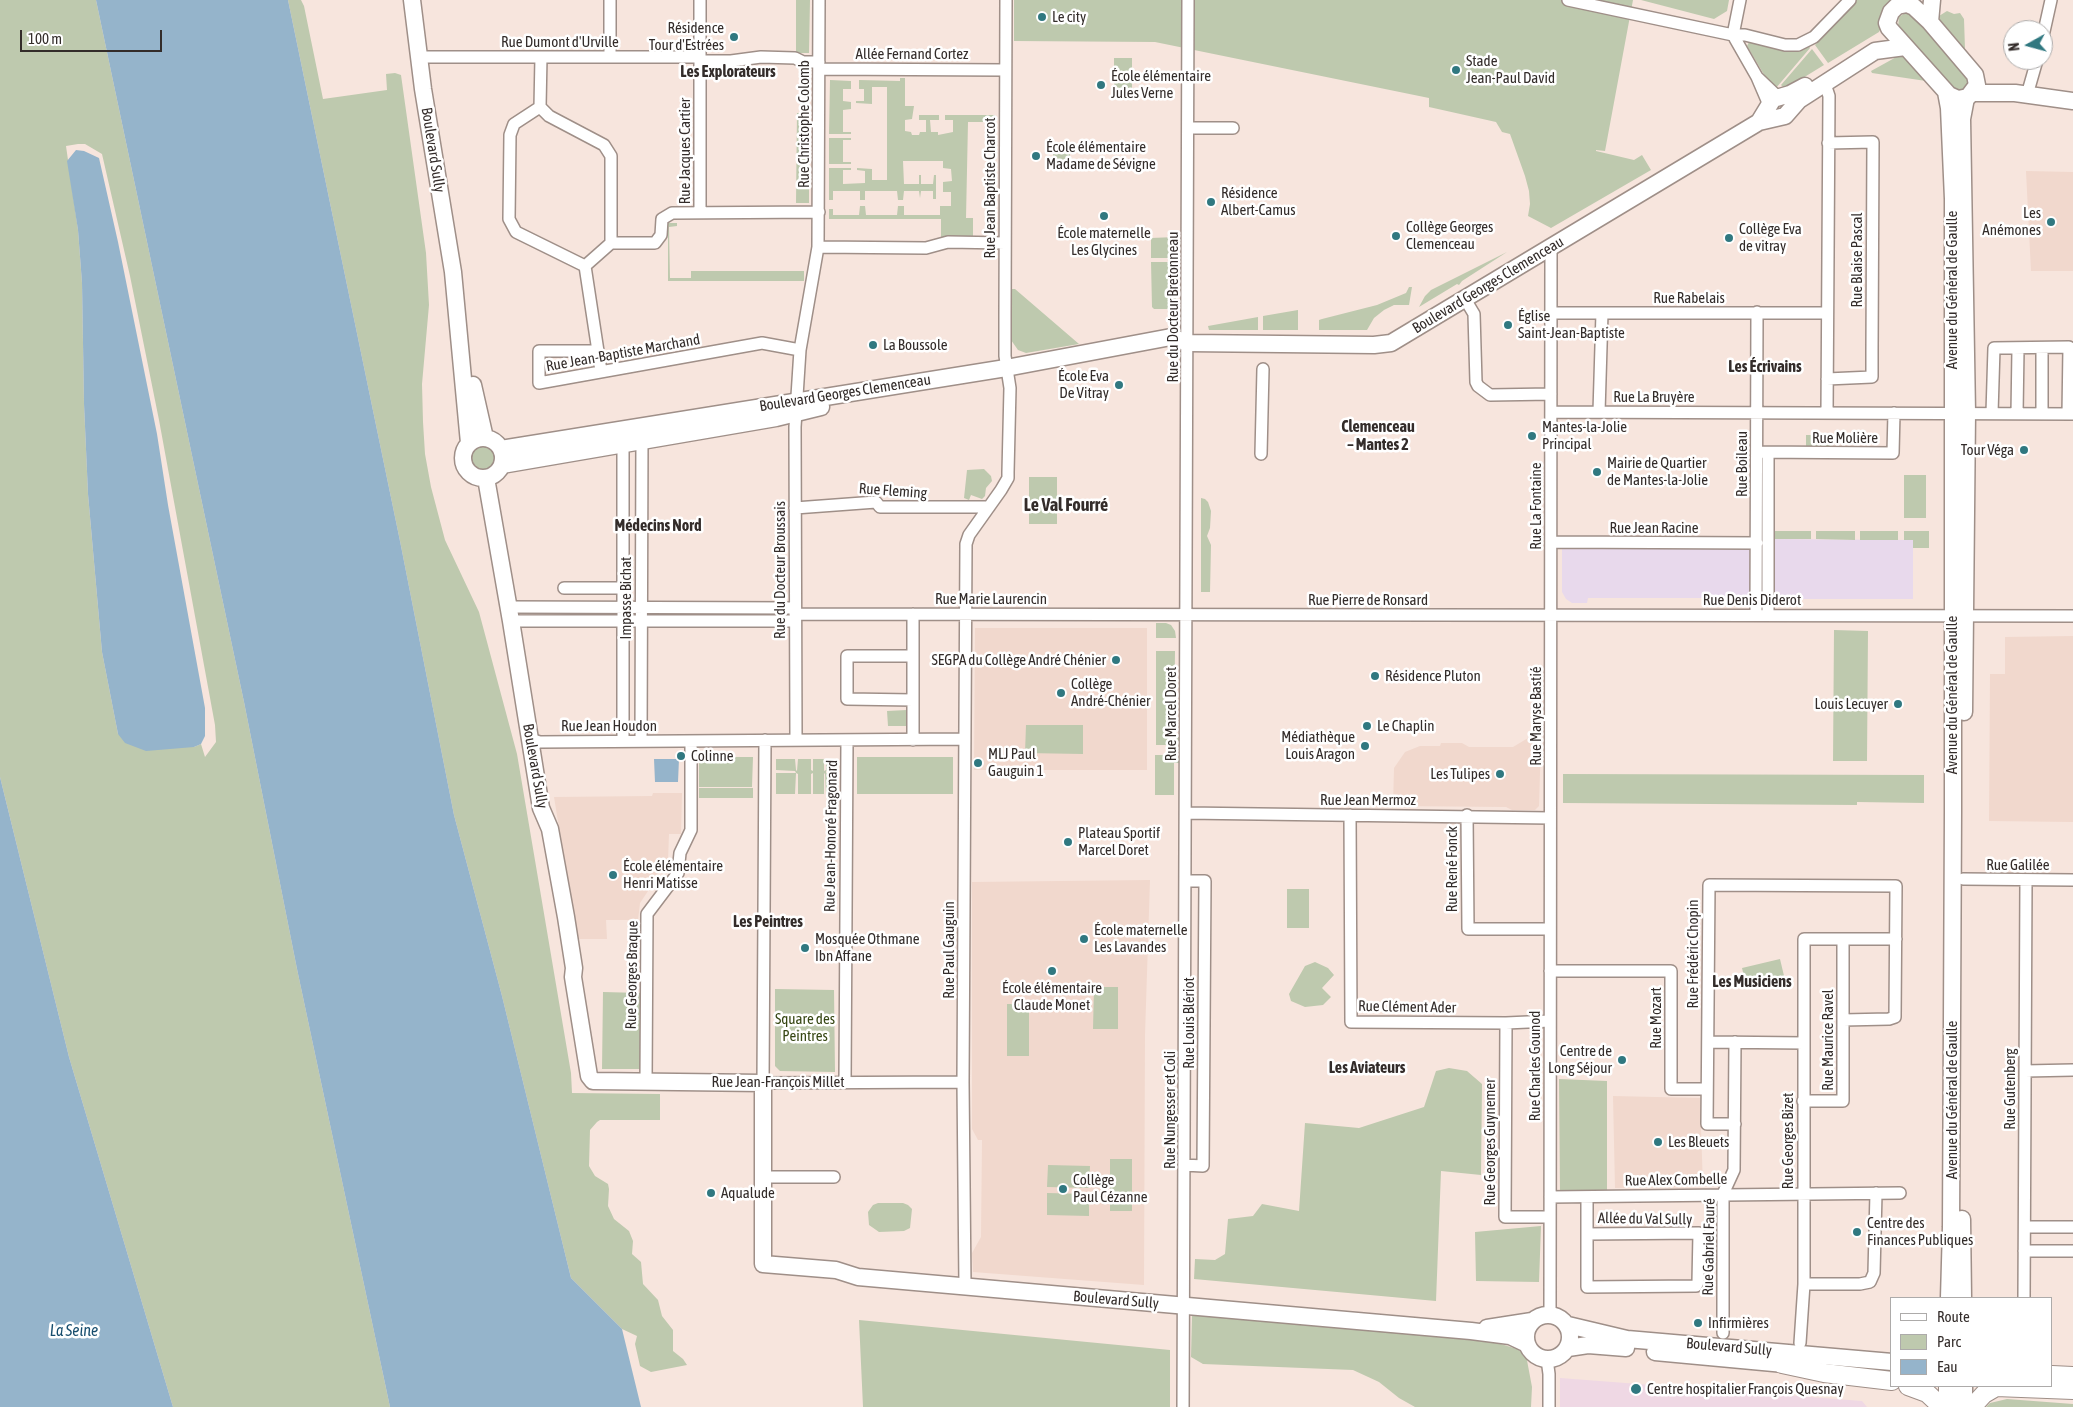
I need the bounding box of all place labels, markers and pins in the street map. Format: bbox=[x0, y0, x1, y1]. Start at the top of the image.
place label: Le city bbox=[1052, 8, 1086, 26]
marker: Le city bbox=[1036, 11, 1048, 23]
place label: Résidence Tour d'Estrées bbox=[649, 19, 724, 54]
marker: Résidence Tour d'Estrées bbox=[728, 31, 740, 43]
place label: Stade Jean-Paul David bbox=[1466, 52, 1555, 87]
marker: Stade Jean-Paul David bbox=[1450, 64, 1462, 76]
place label: École élémentaire Jules Verne bbox=[1111, 67, 1211, 102]
marker: École élémentaire Jules Verne bbox=[1095, 79, 1107, 91]
place label: École élémentaire Madame de Sévigne bbox=[1046, 138, 1156, 173]
marker: École élémentaire Madame de Sévigne bbox=[1030, 150, 1042, 162]
place label: Résidence Albert-Camus bbox=[1221, 184, 1296, 219]
marker: Résidence Albert-Camus bbox=[1205, 196, 1217, 208]
place label: Les Anémones bbox=[1982, 204, 2041, 239]
marker: École maternelle Les Glycines bbox=[1098, 210, 1110, 222]
marker: Les Anémones bbox=[2045, 216, 2057, 228]
place label: Collège Georges Clemenceau bbox=[1406, 218, 1493, 253]
place label: Collège Eva de vitray bbox=[1739, 220, 1802, 255]
place label: École maternelle Les Glycines bbox=[1057, 224, 1151, 259]
marker: Collège Georges Clemenceau bbox=[1390, 230, 1402, 242]
marker: Collège Eva de vitray bbox=[1723, 232, 1735, 244]
place label: Église Saint-Jean-Baptiste bbox=[1518, 307, 1625, 342]
marker: Église Saint-Jean-Baptiste bbox=[1502, 319, 1514, 331]
place label: La Boussole bbox=[883, 336, 948, 354]
marker: La Boussole bbox=[867, 339, 879, 351]
place label: École Eva De Vitray bbox=[1058, 367, 1109, 402]
marker: École Eva De Vitray bbox=[1113, 379, 1125, 391]
place label: Mantes-la-Jolie Principal bbox=[1542, 418, 1627, 453]
marker: Mantes-la-Jolie Principal bbox=[1526, 430, 1538, 442]
place label: Tour Véga bbox=[1961, 441, 2014, 459]
marker: Tour Véga bbox=[2018, 444, 2030, 456]
place label: Mairie de Quartier de Mantes-la-Jolie bbox=[1607, 454, 1708, 489]
marker: Mairie de Quartier de Mantes-la-Jolie bbox=[1591, 466, 1603, 478]
place label: SEGPA du Collège André Chénier bbox=[932, 651, 1106, 669]
marker: SEGPA du Collège André Chénier bbox=[1110, 654, 1122, 666]
place label: Résidence Pluton bbox=[1385, 667, 1481, 685]
marker: Résidence Pluton bbox=[1369, 670, 1381, 682]
place label: Collège André-Chénier bbox=[1071, 675, 1151, 710]
marker: Collège André-Chénier bbox=[1055, 687, 1067, 699]
place label: Louis Lecuyer bbox=[1815, 695, 1888, 713]
marker: Louis Lecuyer bbox=[1892, 698, 1904, 710]
place label: Le Chaplin bbox=[1377, 717, 1434, 735]
marker: Le Chaplin bbox=[1361, 720, 1373, 732]
place label: Médiathèque Louis Aragon bbox=[1281, 728, 1355, 763]
marker: Médiathèque Louis Aragon bbox=[1359, 740, 1371, 752]
place label: MLJ Paul Gauguin 1 bbox=[988, 745, 1044, 780]
place label: Colinne bbox=[691, 747, 734, 765]
marker: Colinne bbox=[675, 750, 687, 762]
marker: MLJ Paul Gauguin 1 bbox=[972, 757, 984, 769]
place label: Les Tulipes bbox=[1430, 765, 1490, 783]
marker: Les Tulipes bbox=[1494, 768, 1506, 780]
place label: Plateau Sportif Marcel Doret bbox=[1078, 824, 1160, 859]
marker: Plateau Sportif Marcel Doret bbox=[1062, 836, 1074, 848]
place label: École élémentaire Henri Matisse bbox=[623, 857, 723, 892]
marker: École élémentaire Henri Matisse bbox=[607, 869, 619, 881]
place label: École maternelle Les Lavandes bbox=[1094, 921, 1188, 956]
place label: Mosquée Othmane Ibn Affane bbox=[815, 930, 920, 965]
marker: École maternelle Les Lavandes bbox=[1078, 933, 1090, 945]
marker: Mosquée Othmane Ibn Affane bbox=[799, 942, 811, 954]
marker: École élémentaire Claude Monet bbox=[1046, 965, 1058, 977]
place label: École élémentaire Claude Monet bbox=[1002, 979, 1102, 1014]
place label: Centre de Long Séjour bbox=[1548, 1042, 1612, 1077]
marker: Centre de Long Séjour bbox=[1616, 1054, 1628, 1066]
place label: Les Bleuets bbox=[1668, 1133, 1729, 1151]
marker: Les Bleuets bbox=[1652, 1136, 1664, 1148]
place label: Collège Paul Cézanne bbox=[1073, 1171, 1148, 1206]
marker: Collège Paul Cézanne bbox=[1057, 1183, 1069, 1195]
place label: Aqualude bbox=[721, 1184, 775, 1202]
marker: Aqualude bbox=[705, 1187, 717, 1199]
place label: Centre des Finances Publiques bbox=[1867, 1214, 1973, 1249]
marker: Centre des Finances Publiques bbox=[1851, 1226, 1863, 1238]
place label: Infirmières bbox=[1708, 1314, 1769, 1332]
marker: Infirmières bbox=[1692, 1317, 1704, 1329]
place label: Centre hospitalier François Quesnay bbox=[1647, 1380, 1844, 1398]
marker: Centre hospitalier François Quesnay bbox=[1629, 1382, 1643, 1396]

